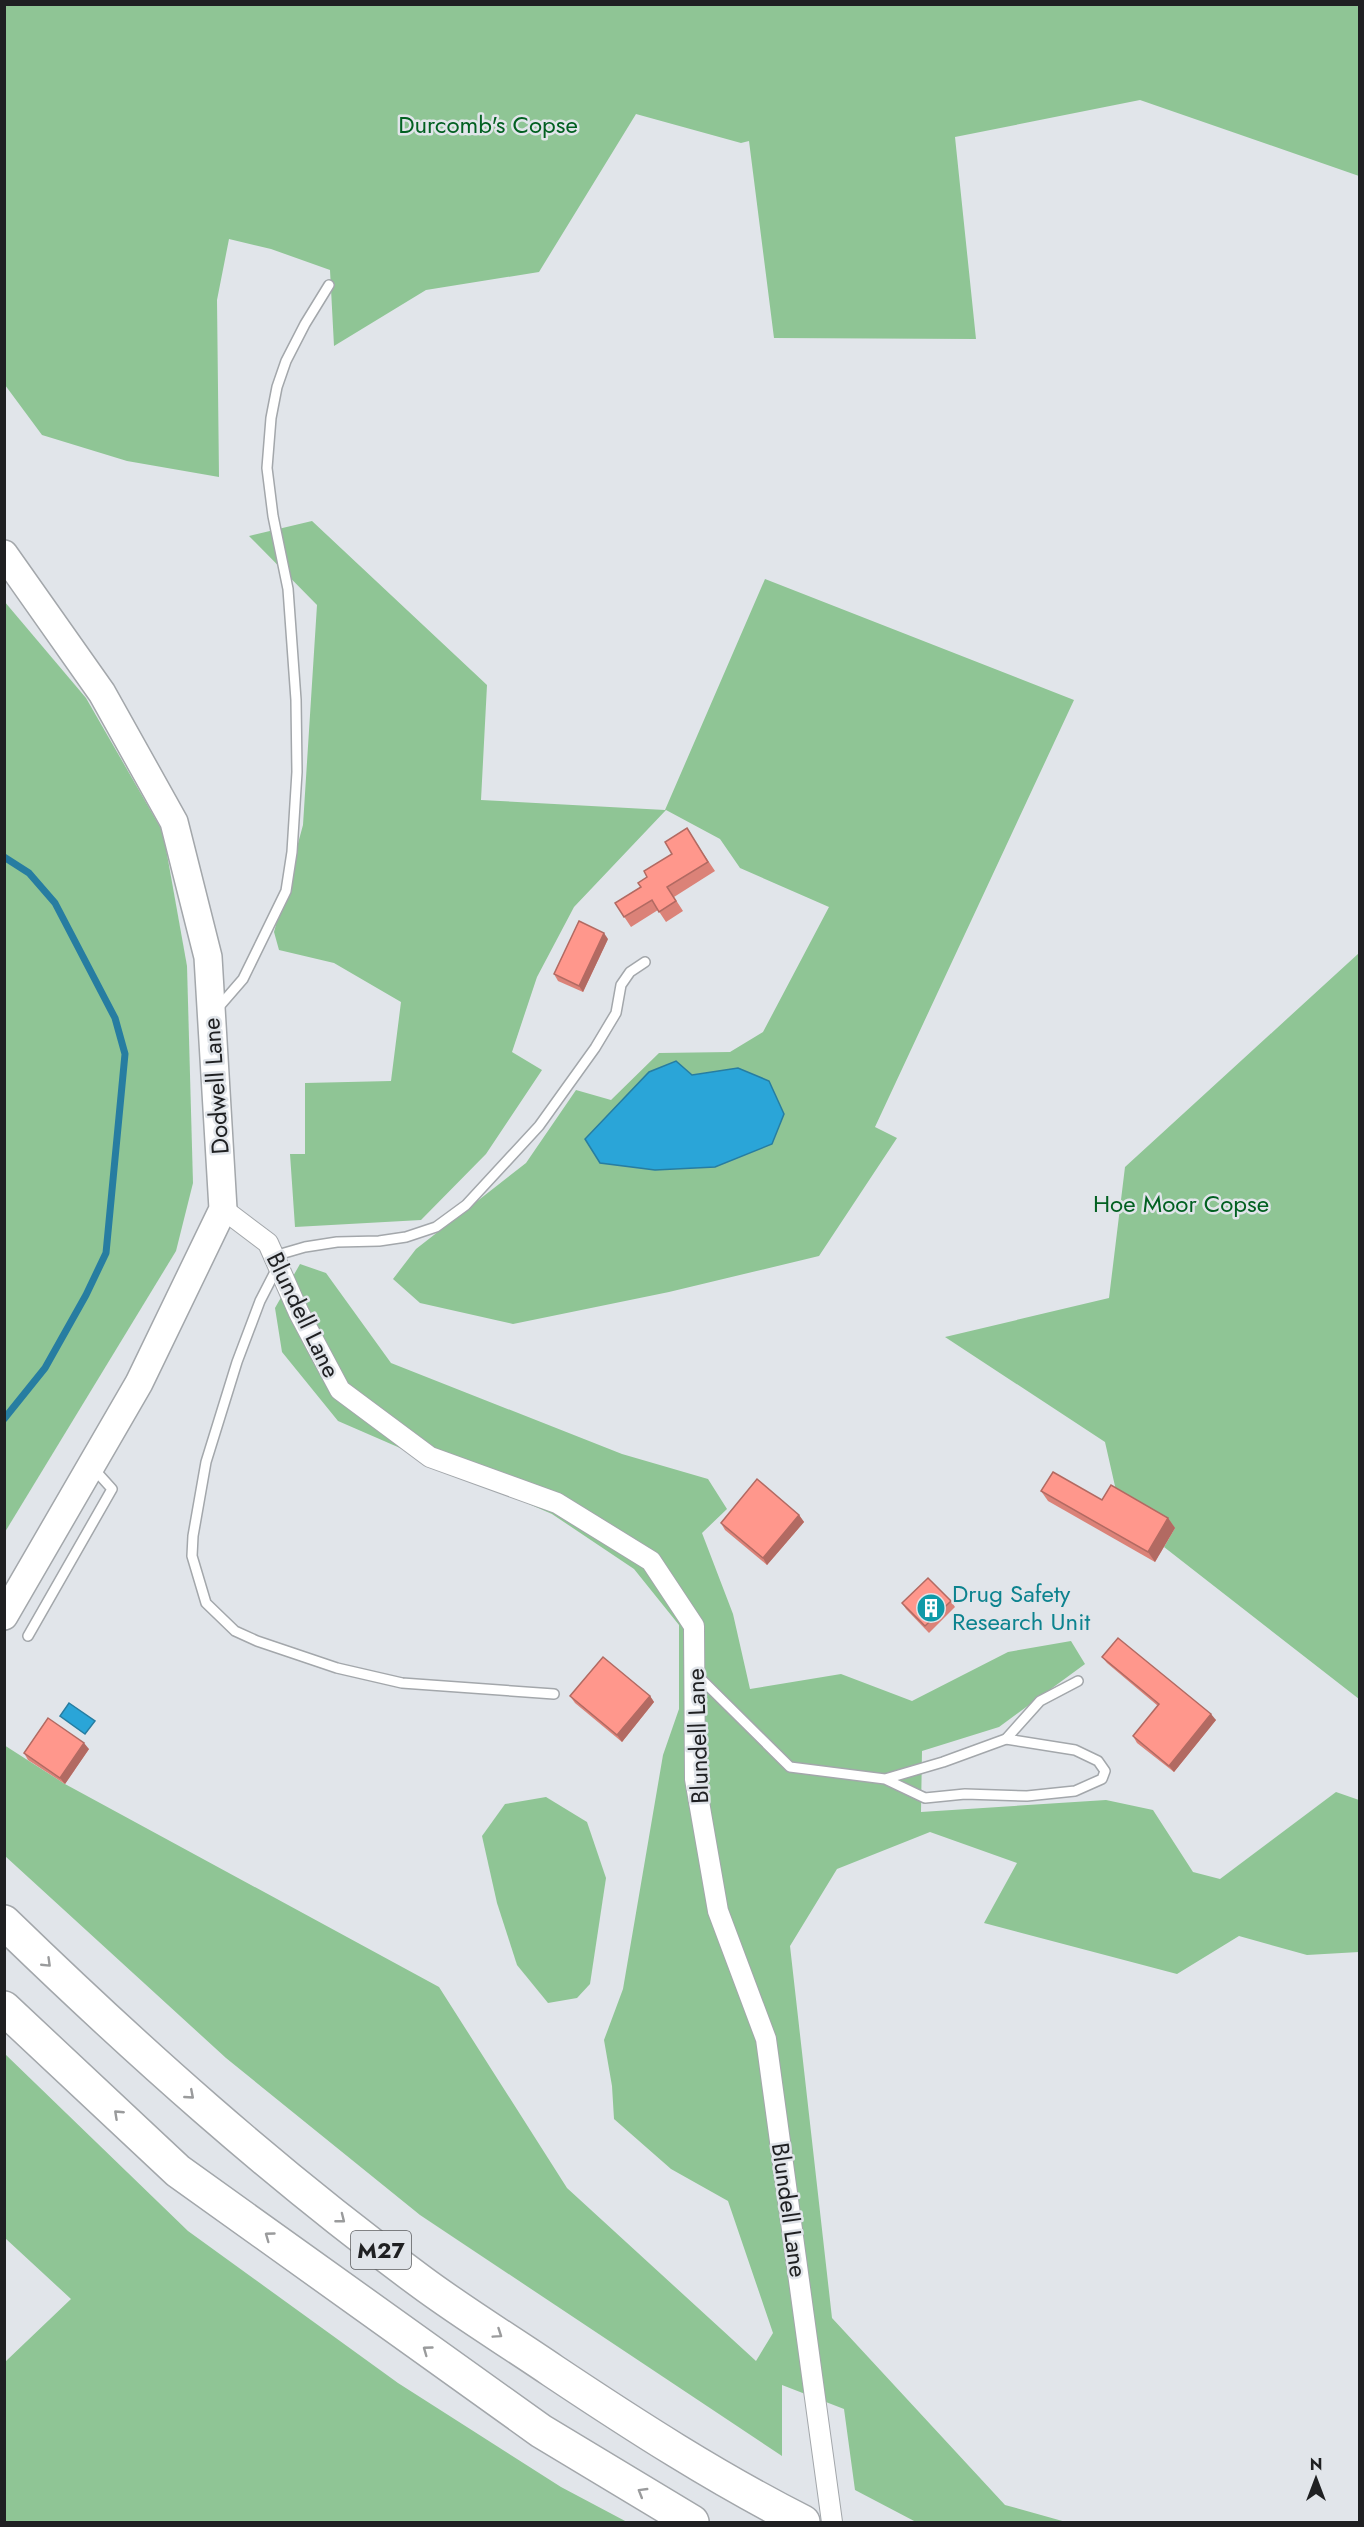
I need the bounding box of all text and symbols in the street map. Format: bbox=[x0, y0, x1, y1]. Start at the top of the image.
park label: Durcomb's Copse bbox=[398, 107, 578, 142]
street label: Dodwell Lane bbox=[193, 1016, 238, 1156]
park label: Hoe Moor Copse bbox=[1093, 1186, 1269, 1221]
street label: Blundell Lane bbox=[258, 1246, 349, 1383]
place label: Drug Safety Research Unit bbox=[952, 1576, 1090, 1639]
building icon: Drug Safety Research Unit bbox=[915, 1592, 947, 1624]
street label: Blundell Lane bbox=[678, 1668, 717, 1804]
one-way arrow bbox=[40, 1956, 50, 1967]
one-way arrow bbox=[183, 2088, 194, 2099]
one-way arrow bbox=[114, 2110, 124, 2121]
street label: Blundell Lane bbox=[763, 2140, 816, 2280]
one-way arrow bbox=[334, 2211, 345, 2222]
road number: M27 bbox=[351, 2231, 411, 2269]
one-way arrow bbox=[265, 2232, 276, 2243]
one-way arrow bbox=[492, 2326, 502, 2338]
one-way arrow bbox=[423, 2346, 434, 2357]
north arrow bbox=[1286, 2449, 1346, 2509]
text: N bbox=[1310, 2453, 1322, 2476]
one-way arrow bbox=[638, 2488, 648, 2500]

